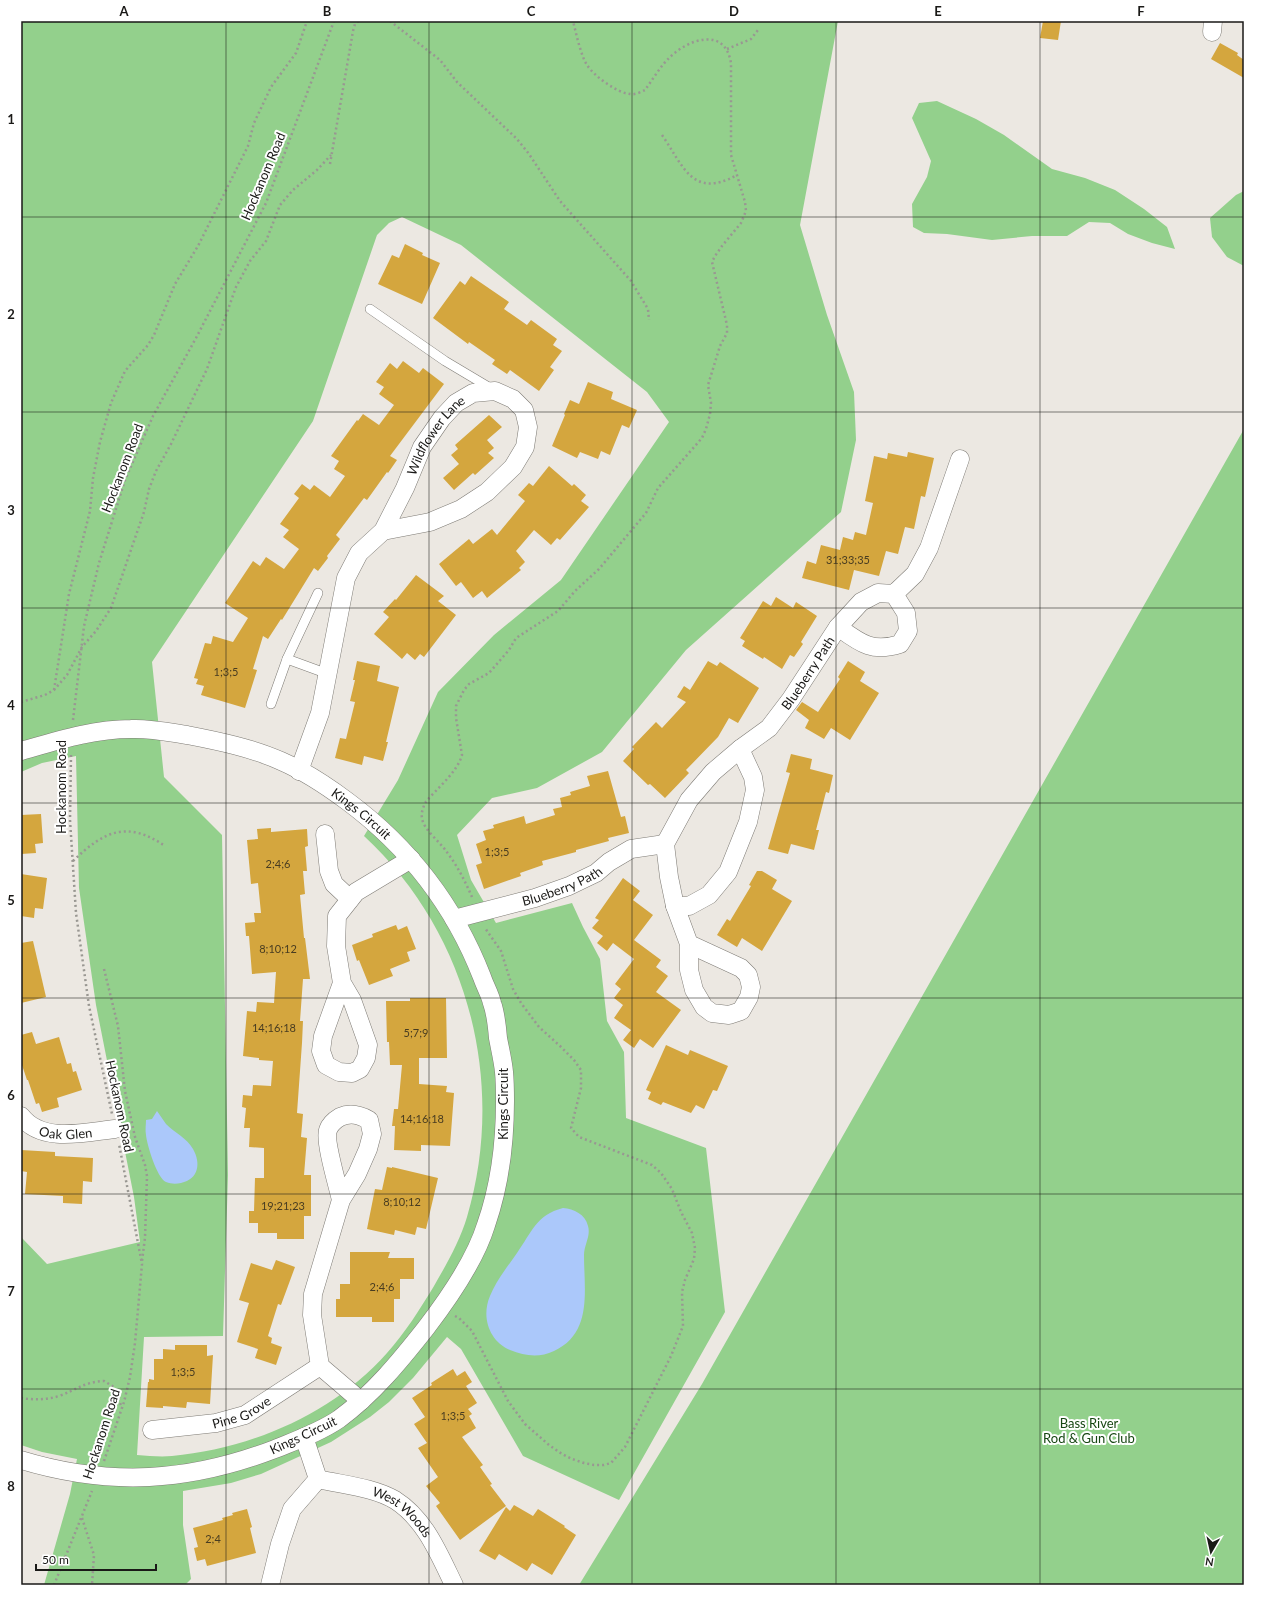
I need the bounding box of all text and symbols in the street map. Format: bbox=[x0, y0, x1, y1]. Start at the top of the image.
text: A bbox=[118, 3, 129, 19]
text: B bbox=[323, 3, 332, 19]
text: C bbox=[527, 3, 536, 19]
text: D bbox=[729, 3, 739, 19]
text: E bbox=[934, 3, 942, 19]
text: F bbox=[1137, 3, 1145, 19]
text: 1 bbox=[7, 111, 15, 127]
street label: Hockanom Road bbox=[237, 130, 289, 222]
text: 2 bbox=[7, 306, 15, 322]
street label: Wildflower Lane bbox=[403, 392, 468, 477]
street label: Hockanom Road bbox=[98, 421, 146, 515]
text: 3 bbox=[7, 502, 15, 518]
house number: 31;33;35 bbox=[826, 553, 870, 566]
street label: Blueberry Path bbox=[778, 633, 838, 713]
house number: 1;3;5 bbox=[214, 665, 238, 678]
text: 4 bbox=[7, 697, 15, 713]
street label: Hockanom Road bbox=[53, 740, 69, 834]
street label: Kings Circuit bbox=[329, 784, 395, 843]
house number: 1;3;5 bbox=[485, 845, 509, 858]
house number: 2;4;6 bbox=[266, 857, 290, 870]
street label: Blueberry Path bbox=[520, 863, 606, 909]
text: 5 bbox=[7, 892, 15, 908]
house number: 8;10;12 bbox=[259, 942, 297, 955]
house number: 14;16;18 bbox=[252, 1021, 296, 1034]
house number: 5;7;9 bbox=[404, 1026, 428, 1039]
street label: Hockanom Road bbox=[102, 1058, 138, 1154]
street label: Kings Circuit bbox=[495, 1068, 511, 1140]
text: 6 bbox=[7, 1087, 15, 1103]
house number: 14;16;18 bbox=[400, 1112, 444, 1125]
street label: Oak Glen bbox=[37, 1122, 93, 1142]
house number: 8;10;12 bbox=[383, 1195, 421, 1208]
house number: 19;21;23 bbox=[261, 1199, 305, 1212]
house number: 2;4;6 bbox=[370, 1280, 394, 1293]
text: 7 bbox=[7, 1283, 15, 1299]
house number: 1;3;5 bbox=[171, 1365, 195, 1378]
street label: Hockanom Road bbox=[79, 1387, 123, 1481]
street label: Pine Grove bbox=[210, 1392, 274, 1432]
house number: 1;3;5 bbox=[441, 1409, 465, 1422]
street label: Kings Circuit bbox=[267, 1412, 339, 1458]
park label: Bass River Rod & Gun Club bbox=[1043, 1415, 1135, 1446]
text: 8 bbox=[7, 1478, 15, 1494]
street label: West Woods bbox=[370, 1483, 436, 1540]
house number: 2;4 bbox=[205, 1532, 221, 1545]
north arrow bbox=[1191, 1532, 1231, 1572]
scale bar bbox=[36, 1546, 156, 1572]
text: 50 m bbox=[42, 1552, 69, 1567]
text: N bbox=[1204, 1555, 1215, 1569]

